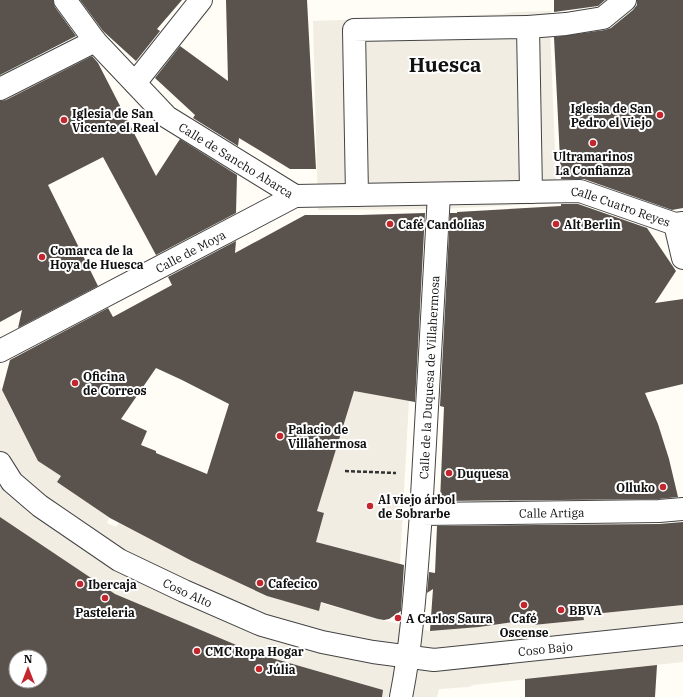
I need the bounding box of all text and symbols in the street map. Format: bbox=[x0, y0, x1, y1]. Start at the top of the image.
district label: Huesca bbox=[409, 51, 481, 78]
place label: Iglesia de San Pedro el Viejo bbox=[570, 101, 652, 130]
place label: Iglesia de San Vicente el Real bbox=[72, 106, 159, 135]
marker: Iglesia de San Pedro el Viejo bbox=[655, 110, 665, 120]
marker: Iglesia de San Vicente el Real bbox=[59, 115, 69, 125]
street label: Calle de Sancho Abarca bbox=[176, 119, 297, 201]
marker: Ultramarinos La Confianza bbox=[588, 138, 598, 148]
place label: Ultramarinos La Confianza bbox=[553, 149, 633, 178]
street label: Calle Cuatro Reyes bbox=[571, 183, 673, 229]
place label: Café Candolias bbox=[398, 217, 485, 232]
place label: Alt Berlin bbox=[564, 217, 621, 232]
marker: Café Candolias bbox=[385, 219, 395, 229]
marker: Alt Berlin bbox=[551, 219, 561, 229]
street label: Calle de Moya bbox=[153, 226, 228, 276]
place label: Comarca de la Hoya de Huesca bbox=[50, 243, 144, 272]
marker: Comarca de la Hoya de Huesca bbox=[37, 252, 47, 262]
street label: Calle de la Duquesa de Villahermosa bbox=[415, 274, 442, 480]
place label: Oficina de Correos bbox=[83, 369, 147, 398]
marker: Oficina de Correos bbox=[70, 378, 80, 388]
place label: Palacio de Villahermosa bbox=[288, 422, 367, 451]
marker: Palacio de Villahermosa bbox=[275, 431, 285, 441]
place label: Duquesa bbox=[457, 466, 509, 481]
marker: Duquesa bbox=[444, 468, 454, 478]
place label: Olluko bbox=[616, 480, 655, 495]
marker: Olluko bbox=[658, 482, 668, 492]
place label: Al viejo árbol de Sobrarbe bbox=[378, 492, 456, 521]
marker: Al viejo árbol de Sobrarbe bbox=[365, 501, 375, 511]
street label: Calle Artiga bbox=[519, 504, 585, 520]
street label: Coso Alto bbox=[161, 575, 215, 610]
place label: Cafecico bbox=[268, 576, 318, 591]
place label: Ibercaja bbox=[88, 577, 137, 592]
marker: Cafecico bbox=[255, 578, 265, 588]
marker: Ibercaja bbox=[75, 579, 85, 589]
marker: Pasteleria bbox=[100, 593, 110, 603]
marker: Café Oscense bbox=[519, 600, 529, 610]
place label: BBVA bbox=[569, 603, 602, 618]
place label: Pasteleria bbox=[75, 605, 135, 620]
marker: BBVA bbox=[556, 605, 566, 615]
place label: A Carlos Saura bbox=[406, 611, 493, 626]
place label: Café Oscense bbox=[499, 611, 549, 640]
marker: A Carlos Saura bbox=[393, 613, 403, 623]
street label: Coso Bajo bbox=[517, 638, 574, 659]
place label: CMC Ropa Hogar bbox=[205, 644, 304, 659]
marker: CMC Ropa Hogar bbox=[192, 646, 202, 656]
north arrow bbox=[8, 649, 48, 689]
text: N bbox=[24, 652, 33, 666]
place label: Júlia bbox=[267, 662, 296, 677]
marker: Júlia bbox=[254, 664, 264, 674]

